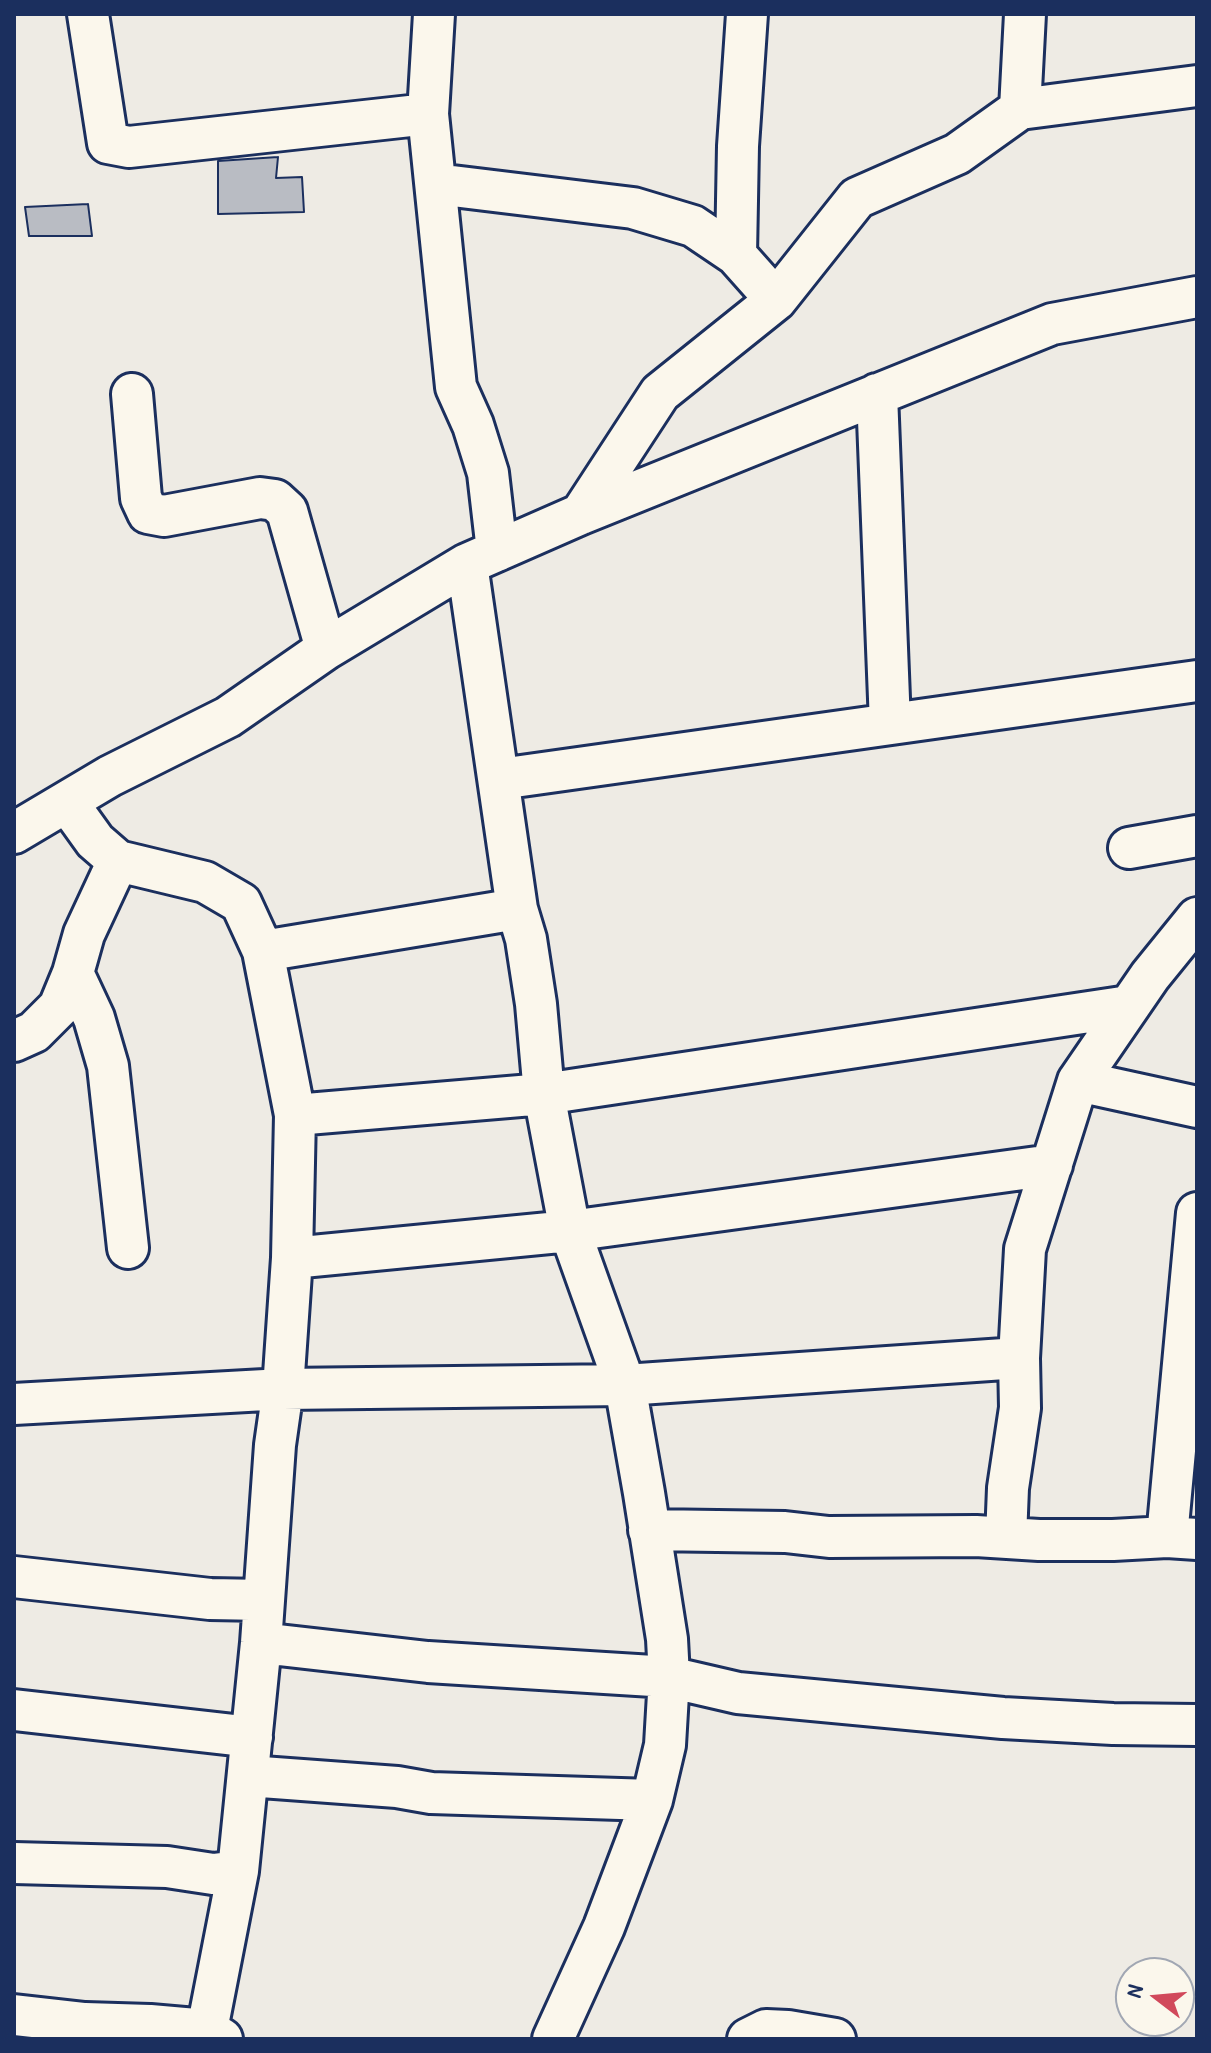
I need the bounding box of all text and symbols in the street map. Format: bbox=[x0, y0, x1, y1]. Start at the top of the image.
north arrow bbox=[1115, 1957, 1195, 2037]
text: N bbox=[1118, 1981, 1150, 2001]

